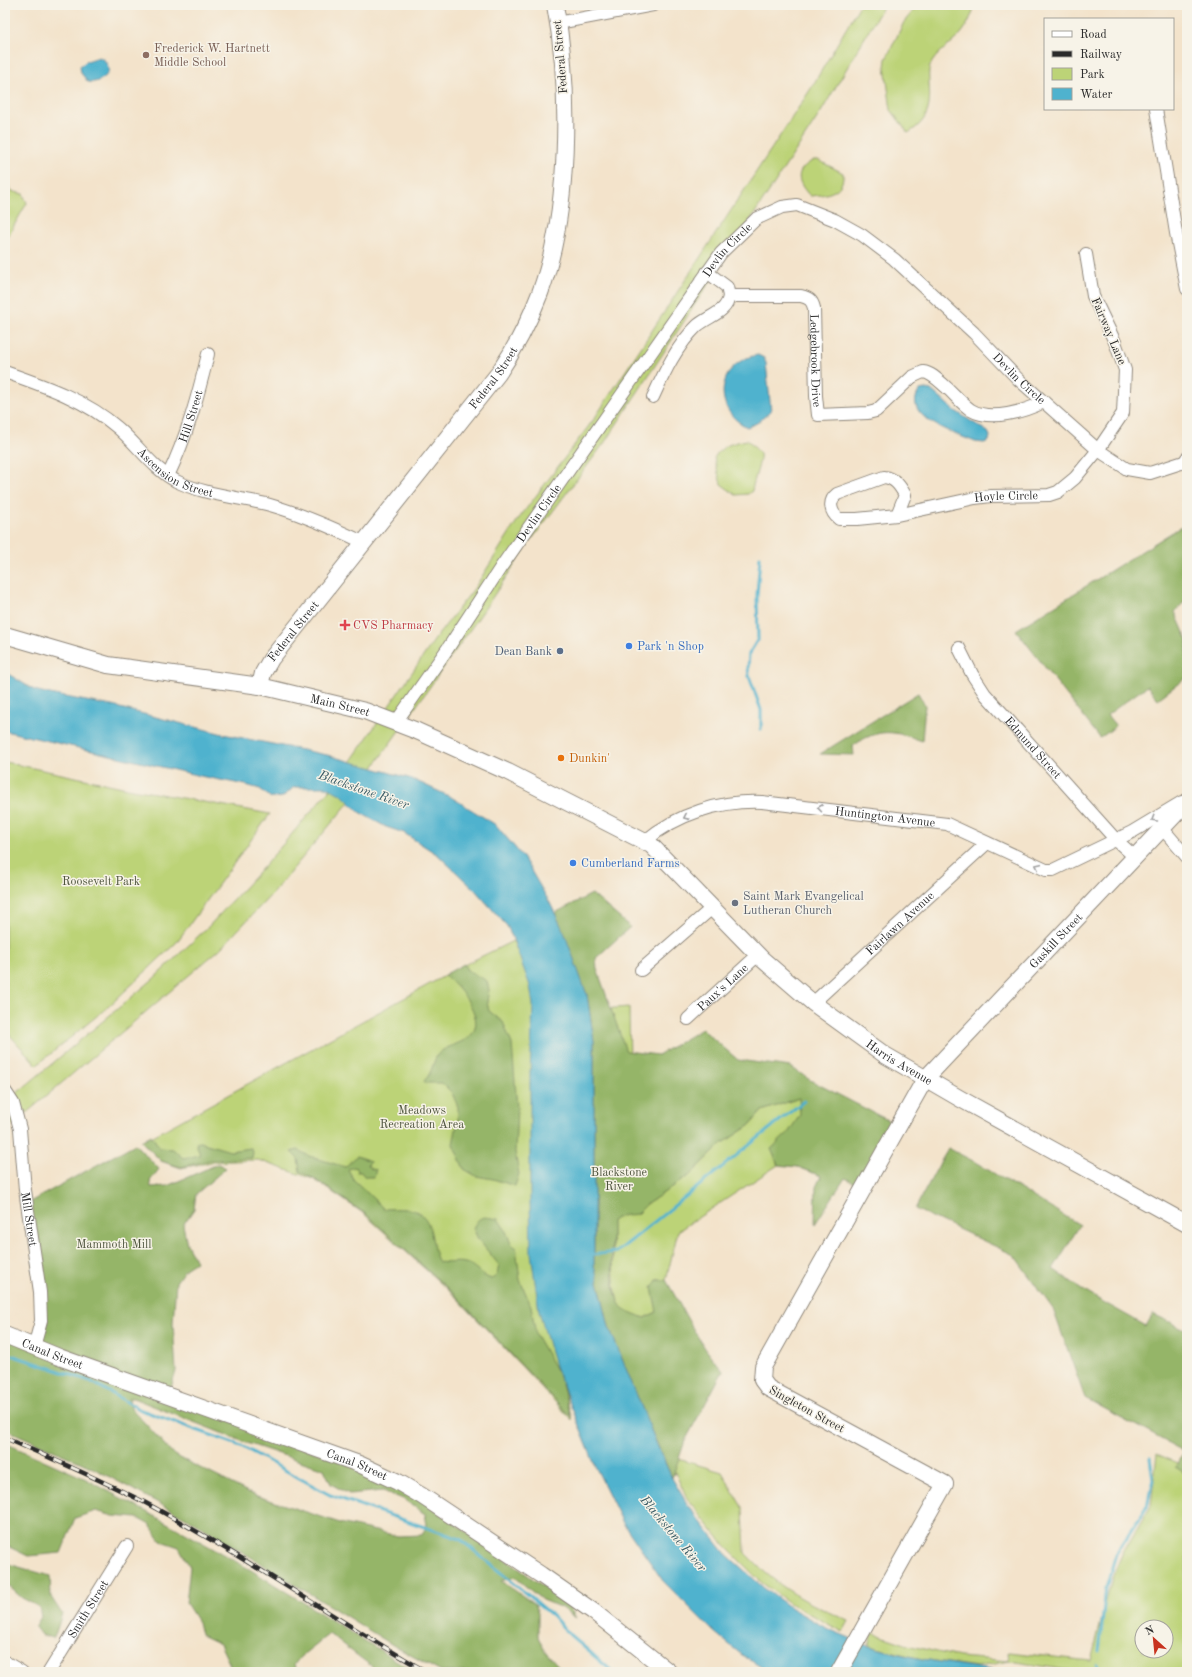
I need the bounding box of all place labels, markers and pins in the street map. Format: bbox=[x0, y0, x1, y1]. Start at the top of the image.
place label: Frederick W. Hartnett Middle School bbox=[154, 43, 270, 69]
marker: Frederick W. Hartnett Middle School bbox=[141, 50, 151, 60]
marker: CVS Pharmacy bbox=[340, 620, 350, 630]
place label: CVS Pharmacy bbox=[353, 620, 434, 632]
marker: Park 'n Shop bbox=[624, 641, 634, 651]
place label: Park 'n Shop bbox=[637, 641, 704, 653]
place label: Dean Bank bbox=[494, 646, 552, 658]
marker: Dean Bank bbox=[555, 646, 565, 656]
marker: Dunkin' bbox=[556, 753, 566, 763]
place label: Dunkin' bbox=[569, 753, 610, 765]
marker: Cumberland Farms bbox=[568, 858, 578, 868]
place label: Cumberland Farms bbox=[581, 858, 680, 870]
place label: Saint Mark Evangelical Lutheran Church bbox=[743, 891, 864, 917]
marker: Saint Mark Evangelical Lutheran Church bbox=[730, 898, 740, 908]

